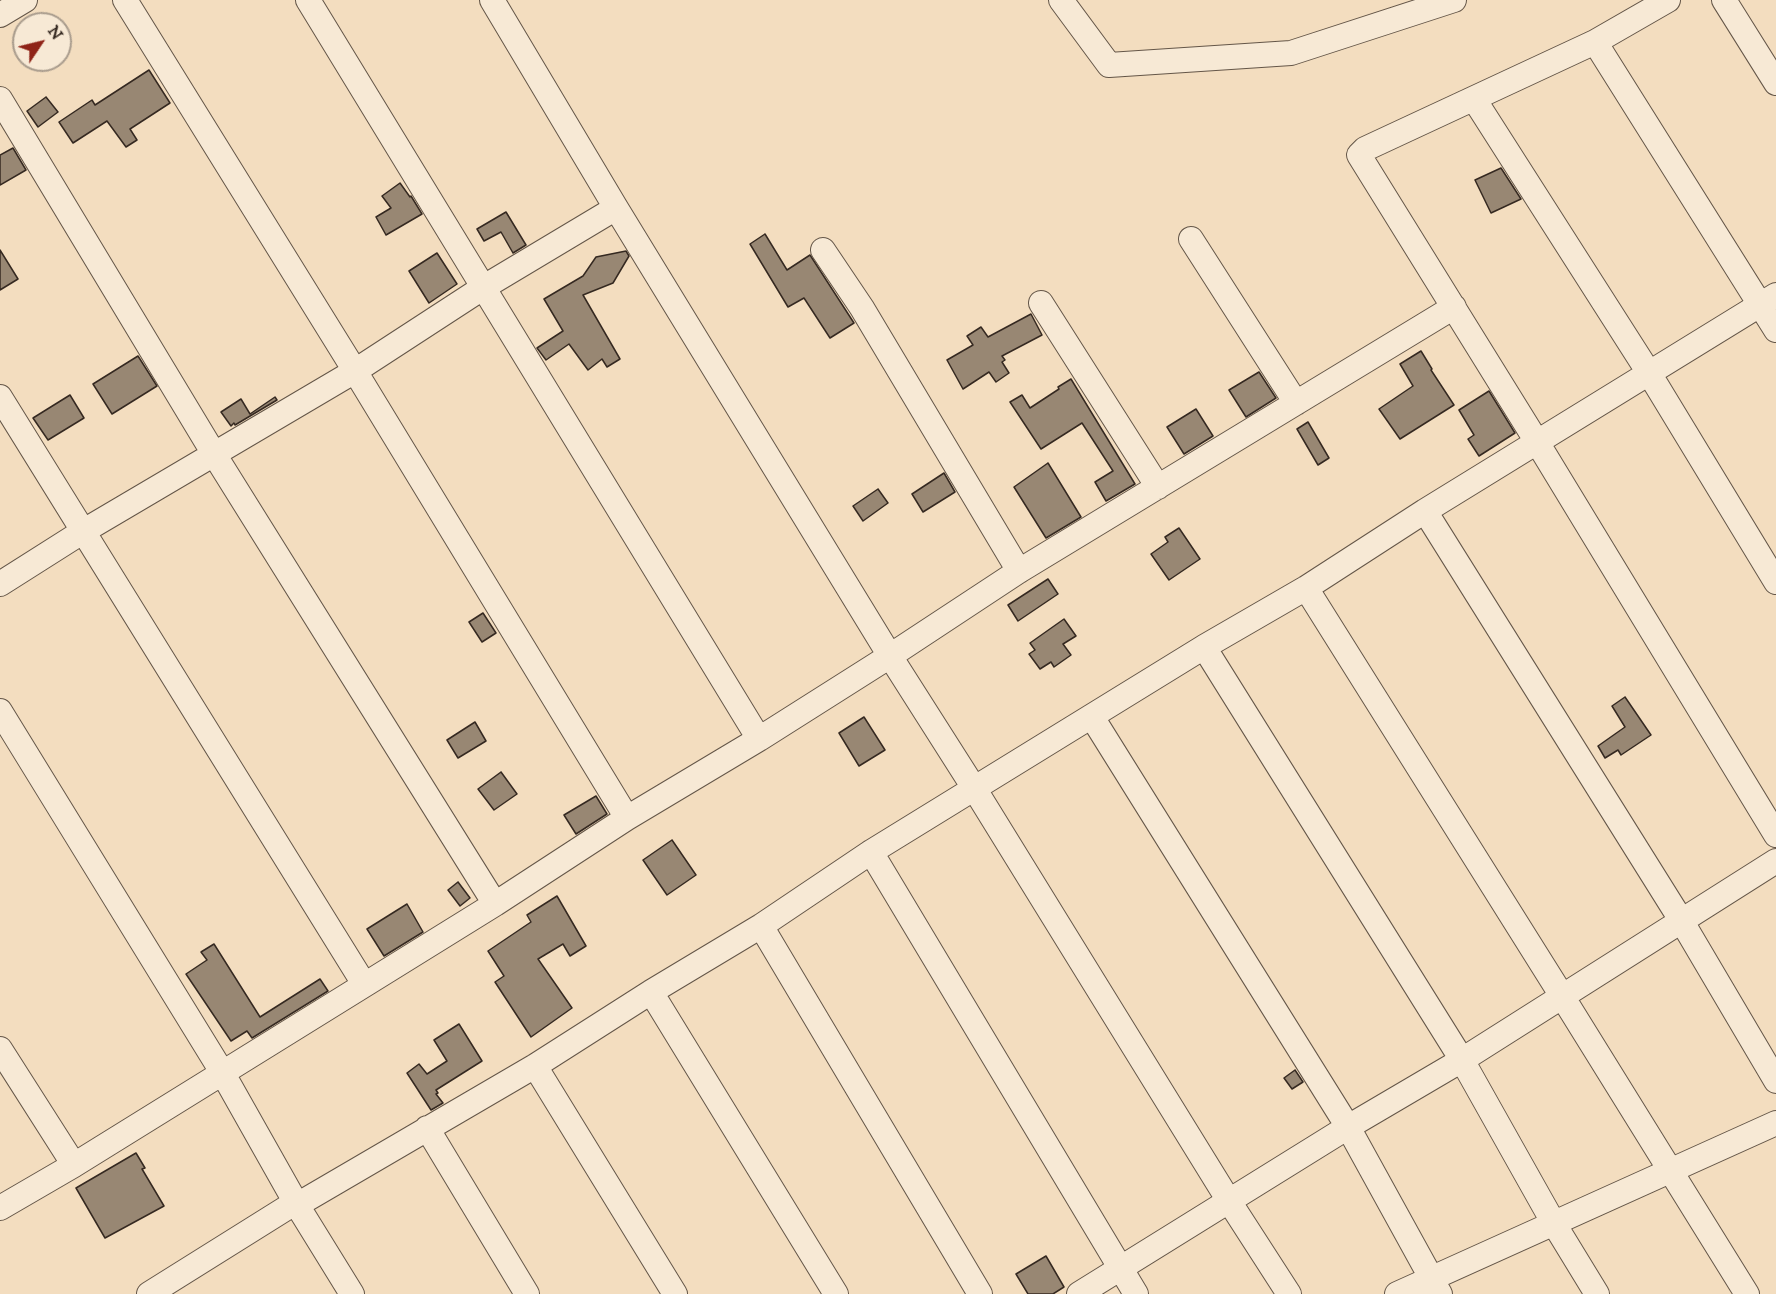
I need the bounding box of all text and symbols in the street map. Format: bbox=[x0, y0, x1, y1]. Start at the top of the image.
north arrow bbox=[12, 12, 72, 72]
text: N bbox=[43, 22, 67, 44]

